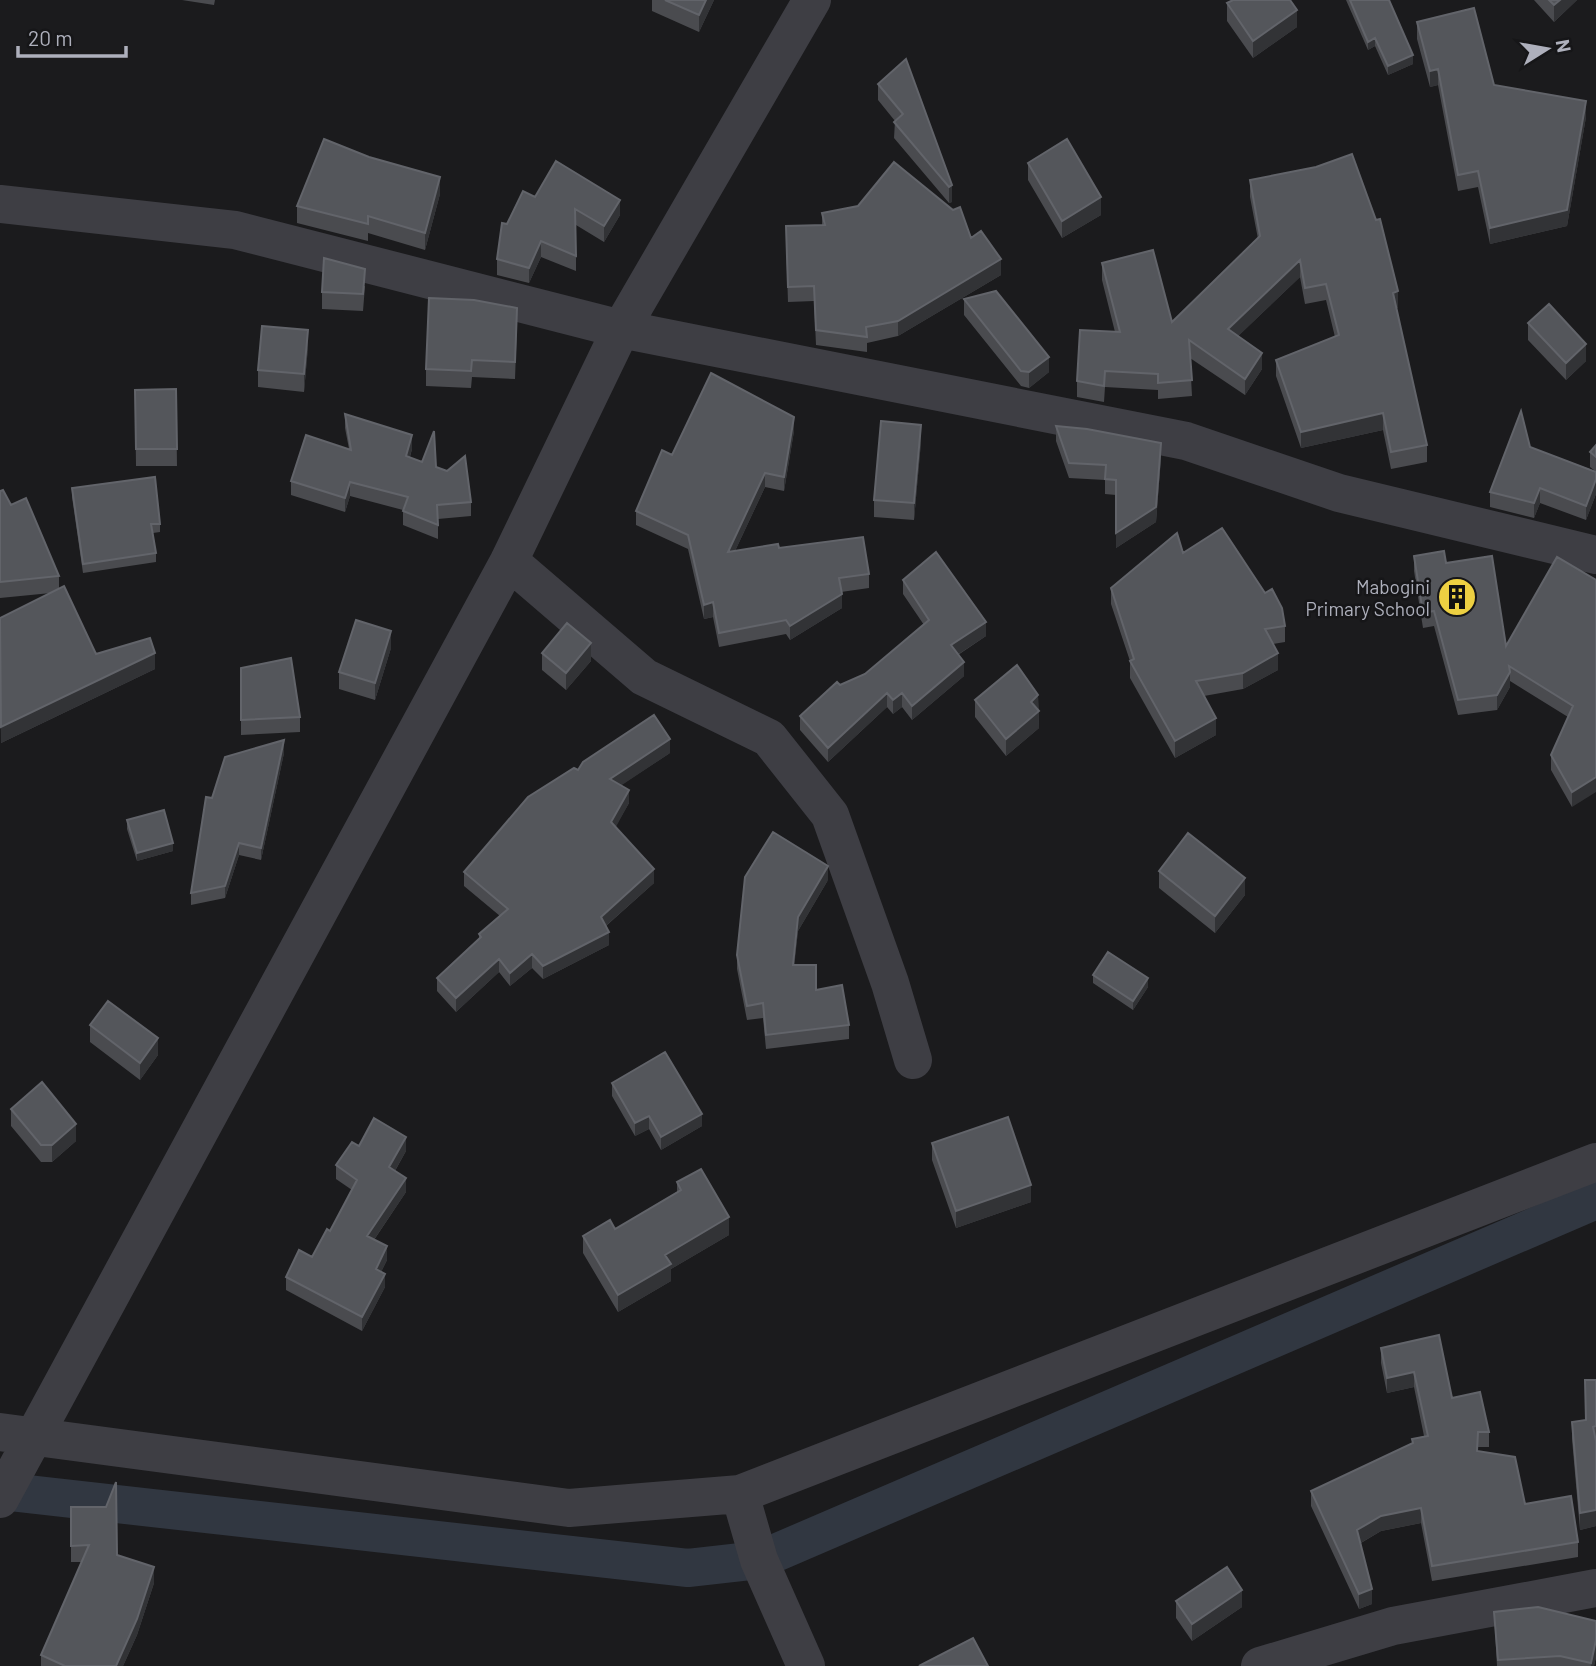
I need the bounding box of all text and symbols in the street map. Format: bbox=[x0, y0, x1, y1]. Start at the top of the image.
scale bar bbox=[18, 14, 126, 58]
north arrow bbox=[1512, 14, 1582, 84]
text: 20 m bbox=[28, 25, 73, 50]
text: N bbox=[1552, 37, 1577, 54]
place label: Mabogini Primary School bbox=[1305, 575, 1430, 620]
building icon: Mabogini Primary School bbox=[1436, 576, 1478, 618]

